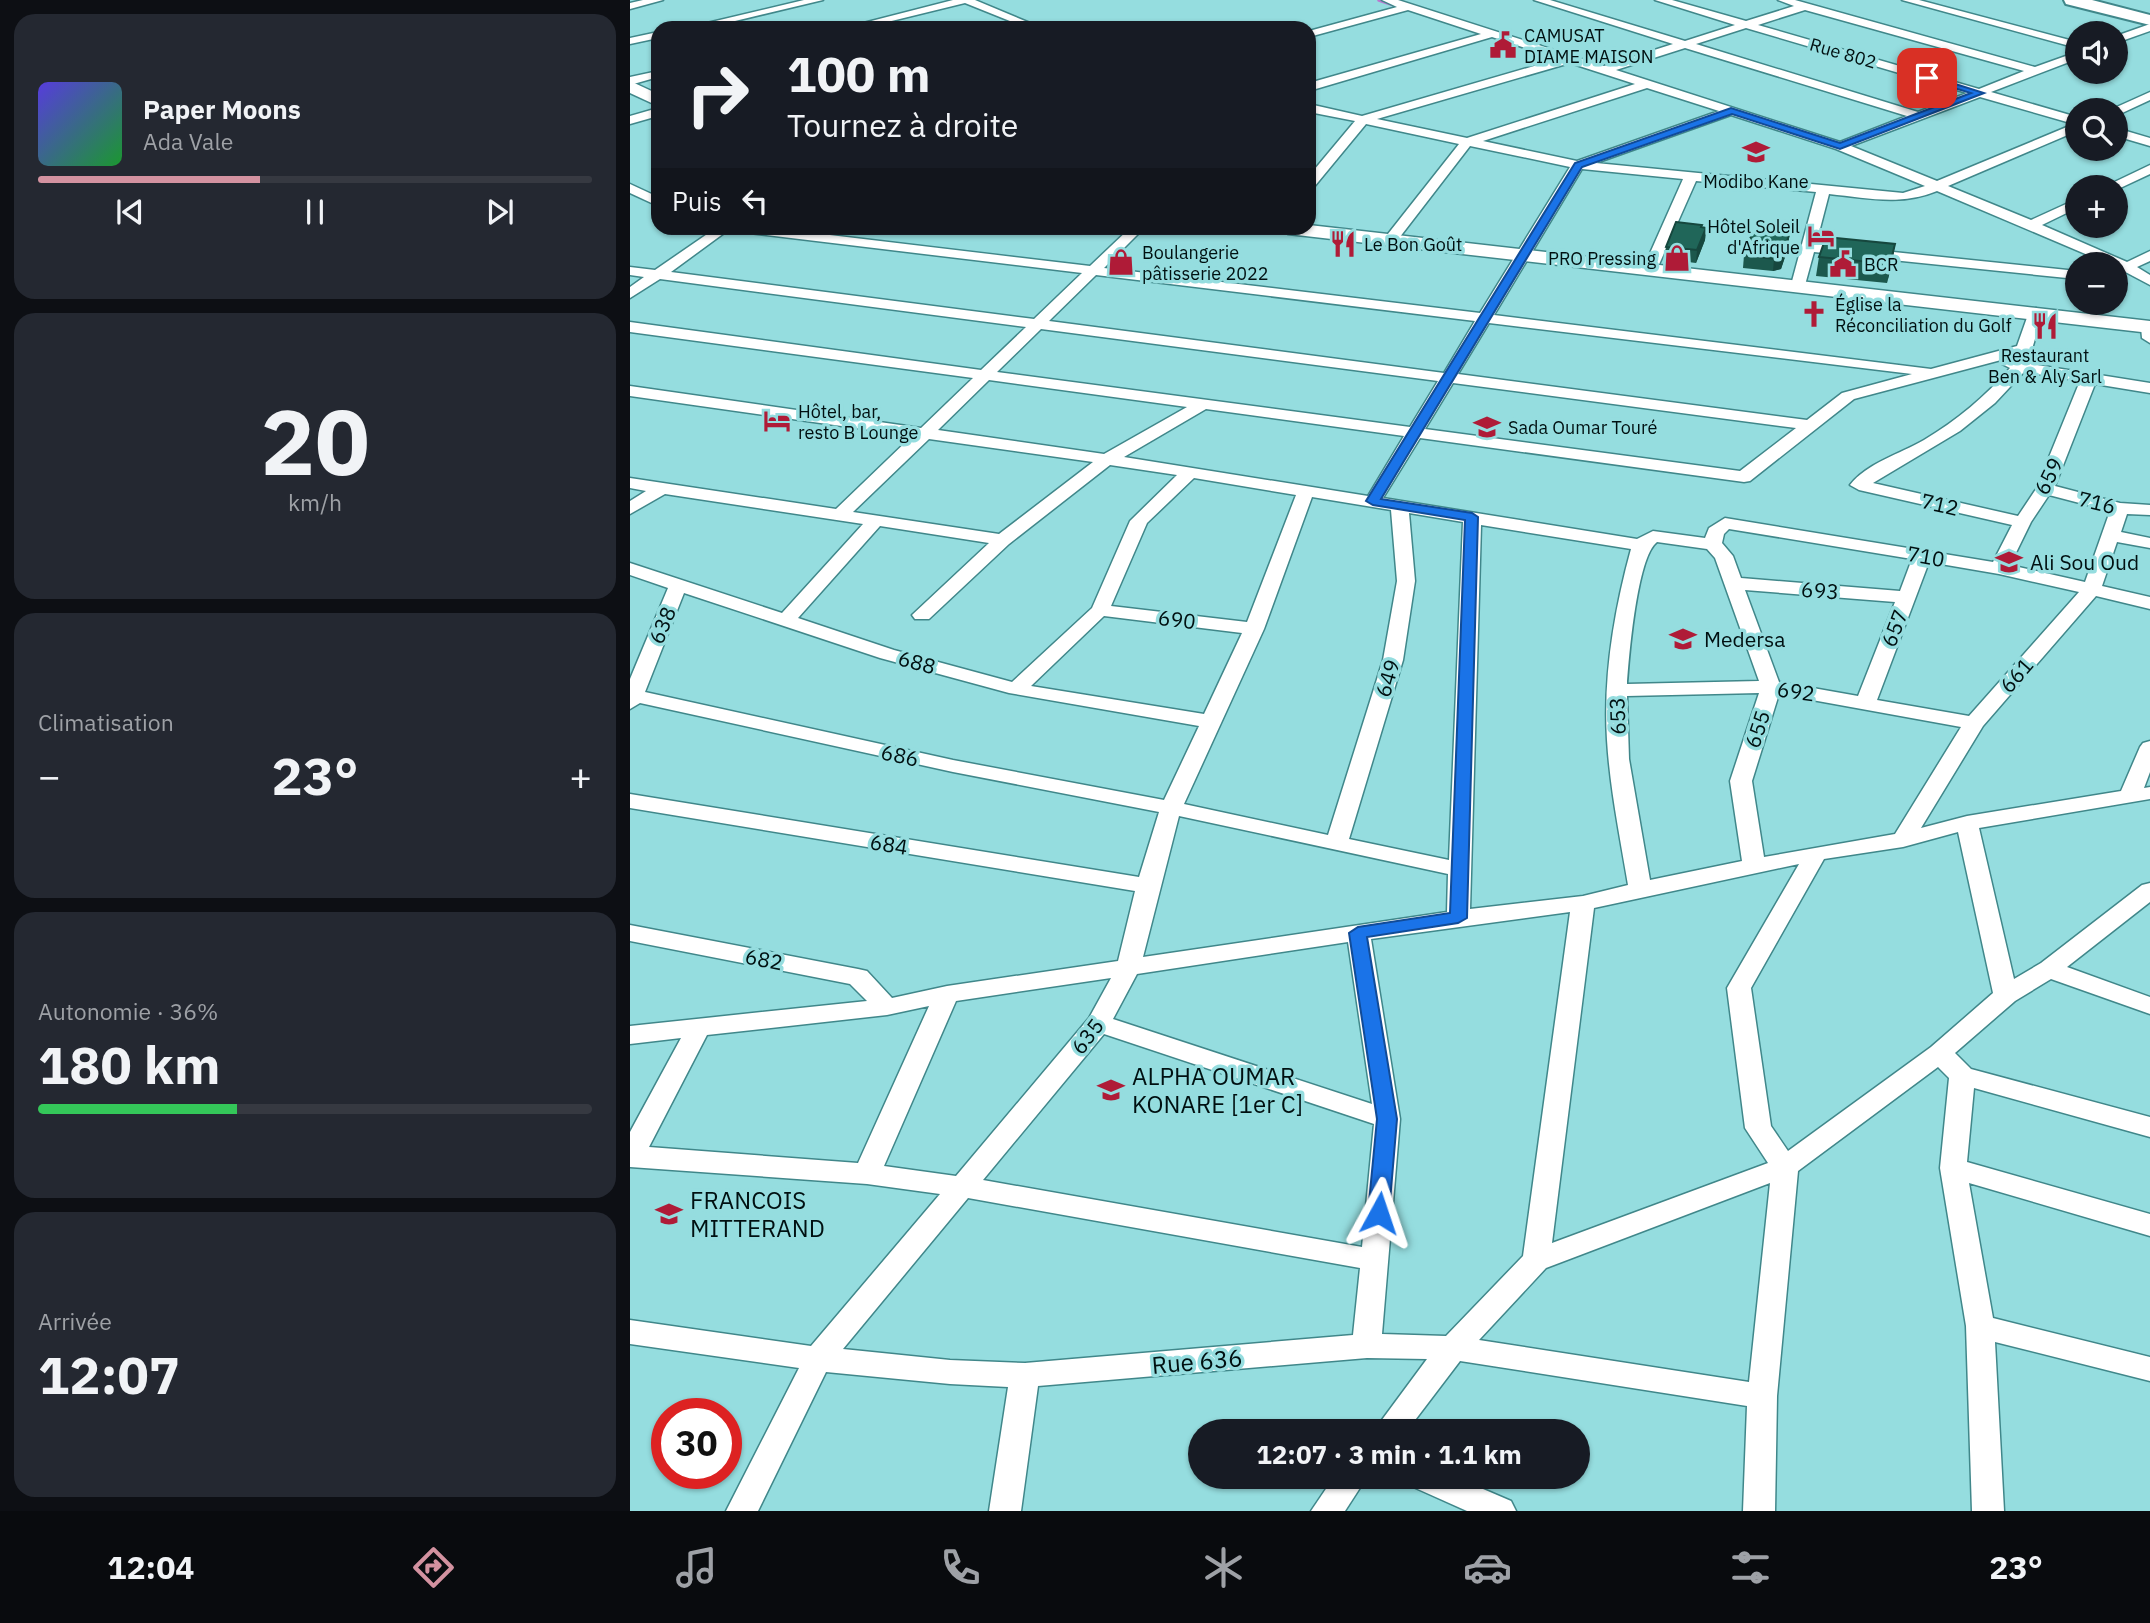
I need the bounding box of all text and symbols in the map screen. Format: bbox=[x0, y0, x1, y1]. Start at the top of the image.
map controls bbox=[2065, 21, 2128, 315]
button: sound bbox=[2065, 21, 2128, 84]
place label: CAMUSAT DIAME MAISON bbox=[1524, 24, 1653, 68]
public building icon: CAMUSAT DIAME MAISON bbox=[1488, 30, 1518, 60]
street label: Rue 802 bbox=[1807, 33, 1879, 73]
text: 100 m bbox=[787, 42, 931, 105]
pin bbox=[1897, 48, 1957, 108]
icon: right bbox=[672, 49, 763, 140]
icon: arrive bbox=[1908, 59, 1946, 97]
text: Paper Moons bbox=[143, 92, 301, 126]
button: search bbox=[2065, 98, 2128, 161]
text: Tournez à droite bbox=[787, 104, 1018, 146]
text: Ada Vale bbox=[143, 126, 233, 156]
school or university icon: Modibo Kane bbox=[1741, 137, 1771, 167]
place label: Modibo Kane bbox=[1703, 170, 1809, 193]
button: + bbox=[2065, 175, 2128, 238]
icon: left bbox=[736, 182, 774, 220]
text: Puis bbox=[672, 184, 722, 218]
icon: previous bbox=[111, 193, 149, 231]
icon: pause bbox=[296, 193, 334, 231]
icon: next bbox=[481, 193, 519, 231]
place label: Hôtel Soleil d'Afrique bbox=[1707, 215, 1800, 259]
hotel icon: Hôtel Soleil d'Afrique bbox=[1806, 221, 1836, 251]
restaurant icon: Le Bon Goût bbox=[1328, 229, 1358, 259]
place label: Le Bon Goût bbox=[1364, 233, 1462, 256]
place label: Boulangerie pâtisserie 2022 bbox=[1142, 241, 1269, 285]
shop icon: PRO Pressing bbox=[1662, 243, 1692, 273]
shop icon: Boulangerie pâtisserie 2022 bbox=[1106, 247, 1136, 277]
place label: PRO Pressing bbox=[1548, 247, 1656, 270]
public building icon: BCR bbox=[1828, 249, 1858, 279]
button: − bbox=[2065, 252, 2128, 315]
place label: BCR bbox=[1864, 253, 1898, 276]
place label: Église la Réconciliation du Golf bbox=[1835, 293, 2012, 337]
church icon: Église la Réconciliation du Golf bbox=[1799, 299, 1829, 329]
restaurant icon: Restaurant Ben & Aly Sarl bbox=[2030, 311, 2060, 341]
place label: Restaurant Ben & Aly Sarl bbox=[1988, 344, 2102, 388]
text: 20 bbox=[260, 382, 370, 500]
place label: Hôtel, bar, resto B Lounge bbox=[798, 400, 918, 444]
hotel icon: Hôtel, bar, resto B Lounge bbox=[762, 406, 792, 436]
school or university icon: Sada Oumar Touré bbox=[1472, 412, 1502, 442]
place label: Sada Oumar Touré bbox=[1508, 416, 1657, 439]
street label: 659 bbox=[2027, 453, 2069, 499]
street label: 716 bbox=[2075, 484, 2119, 520]
street label: 712 bbox=[1918, 486, 1962, 522]
text: km/h bbox=[288, 487, 342, 517]
street label: 710 bbox=[1905, 539, 1947, 573]
school or university icon: Ali Sou Oud bbox=[1994, 547, 2024, 577]
place label: Ali Sou Oud bbox=[2030, 548, 2139, 576]
street label: 693 bbox=[1800, 575, 1840, 605]
street label: 638 bbox=[642, 602, 682, 648]
street label: 690 bbox=[1157, 603, 1197, 635]
street label: 657 bbox=[1874, 605, 1914, 651]
school or university icon: Medersa bbox=[1668, 624, 1698, 654]
place label: Medersa bbox=[1704, 625, 1785, 653]
street label: 688 bbox=[895, 644, 939, 680]
street label: 661 bbox=[1993, 652, 2039, 698]
street label: 649 bbox=[1368, 656, 1406, 700]
street label: 692 bbox=[1775, 675, 1817, 707]
street label: 653 bbox=[1602, 697, 1632, 735]
text: Climatisation bbox=[38, 707, 174, 737]
street label: 655 bbox=[1738, 707, 1776, 751]
street label: 686 bbox=[879, 737, 921, 773]
text: 23° bbox=[272, 742, 358, 809]
text: − bbox=[38, 751, 61, 800]
text: + bbox=[569, 751, 592, 800]
street label: 684 bbox=[868, 827, 910, 861]
street label: 682 bbox=[743, 942, 785, 976]
text: Autonomie · 36% bbox=[38, 996, 218, 1026]
street label: 635 bbox=[1064, 1012, 1110, 1060]
text: 180 km bbox=[38, 1031, 220, 1098]
place label: ALPHA OUMAR KONARE [1er C] bbox=[1132, 1060, 1303, 1120]
school or university icon: ALPHA OUMAR KONARE [1er C] bbox=[1096, 1075, 1126, 1105]
position arrow bbox=[1342, 1176, 1416, 1250]
place label: FRANCOIS MITTERAND bbox=[690, 1184, 825, 1244]
school or university icon: FRANCOIS MITTERAND bbox=[654, 1199, 684, 1229]
text: Arrivée bbox=[38, 1306, 112, 1336]
text: 12:07 bbox=[38, 1341, 180, 1408]
street label: Rue 636 bbox=[1150, 1341, 1244, 1381]
speed limit sign: 30 bbox=[651, 1398, 742, 1489]
text: 12:07 · 3 min · 1.1 km bbox=[1256, 1437, 1522, 1471]
icon: directions bbox=[409, 1543, 458, 1592]
icon: music bbox=[672, 1543, 721, 1592]
icon: phone bbox=[936, 1543, 985, 1592]
icon: climate bbox=[1199, 1543, 1248, 1592]
icon: car bbox=[1463, 1543, 1512, 1592]
icon: filters bbox=[1726, 1543, 1775, 1592]
text: 12:04 bbox=[107, 1546, 195, 1588]
text: 23° bbox=[1989, 1546, 2043, 1588]

